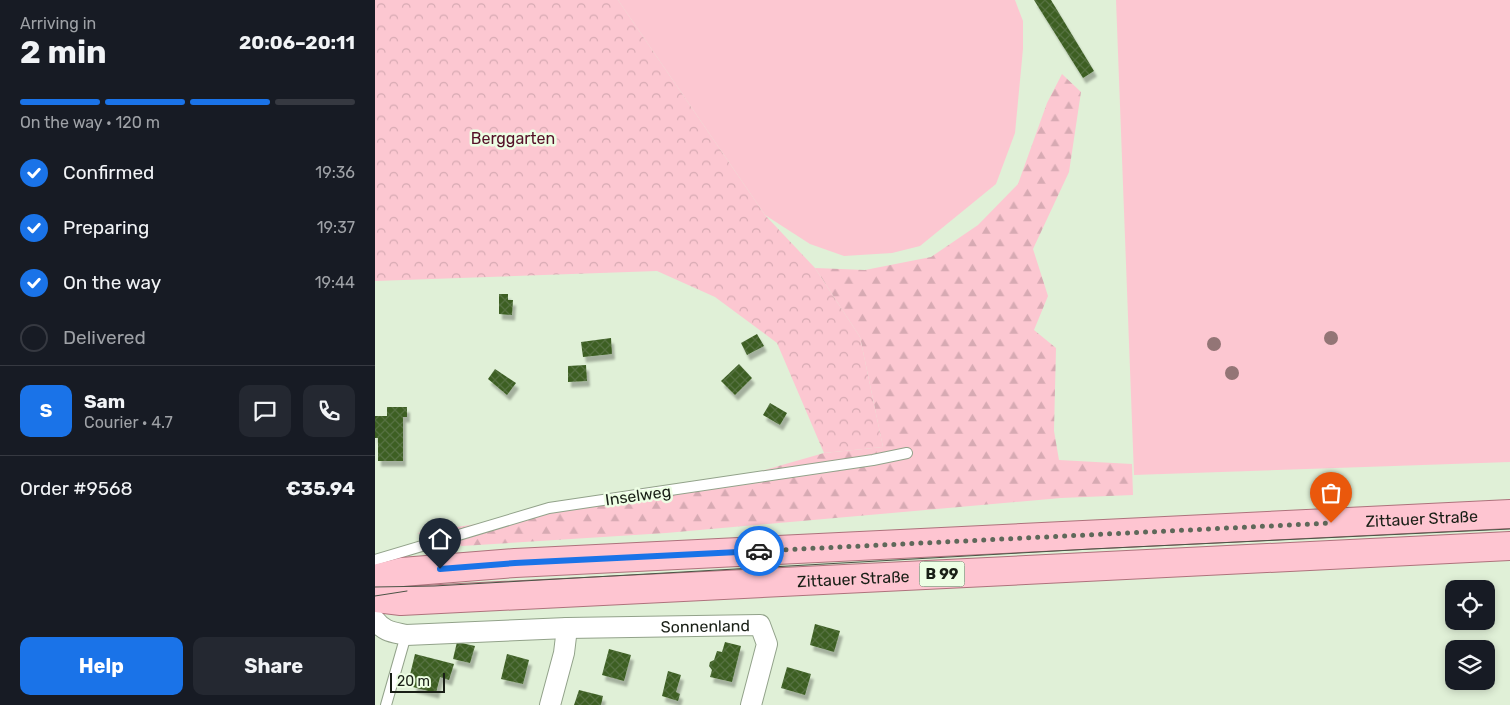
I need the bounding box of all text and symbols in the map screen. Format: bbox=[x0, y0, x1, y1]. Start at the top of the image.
text: Arriving in bbox=[20, 14, 96, 33]
text: 20:06–20:11 bbox=[239, 31, 355, 54]
text: 2 min bbox=[20, 33, 107, 71]
text: On the way · 120 m bbox=[20, 113, 160, 132]
park label: Berggarten bbox=[471, 129, 555, 148]
icon: check bbox=[20, 159, 48, 187]
text: Confirmed bbox=[63, 161, 154, 184]
text: 19:36 bbox=[315, 163, 355, 182]
icon: check bbox=[20, 214, 48, 242]
text: Preparing bbox=[63, 216, 149, 239]
text: 19:37 bbox=[317, 218, 355, 237]
icon: check bbox=[20, 269, 48, 297]
text: On the way bbox=[63, 271, 161, 294]
text: 19:44 bbox=[315, 273, 355, 292]
text: Delivered bbox=[63, 326, 146, 349]
button: chat bbox=[239, 385, 291, 437]
button: phone bbox=[303, 385, 355, 437]
text: Sam bbox=[84, 390, 125, 413]
text: S bbox=[40, 399, 52, 422]
text: Courier · 4.7 bbox=[84, 413, 173, 432]
pin bbox=[1310, 472, 1352, 523]
text: Order #9568 bbox=[20, 477, 133, 500]
text: €35.94 bbox=[286, 477, 355, 500]
icon: bag bbox=[1317, 479, 1345, 507]
street label: Inselweg bbox=[604, 481, 672, 510]
street label: Zittauer Straße bbox=[1365, 507, 1478, 531]
pin bbox=[419, 518, 461, 569]
icon: home bbox=[426, 525, 454, 553]
courier bbox=[734, 526, 784, 576]
icon: car bbox=[745, 537, 773, 565]
road number: B 99 bbox=[919, 562, 965, 586]
street label: Zittauer Straße bbox=[797, 567, 910, 591]
map controls bbox=[1445, 580, 1495, 690]
button: locate bbox=[1445, 580, 1495, 630]
street label: Sonnenland bbox=[661, 616, 750, 637]
button: Help bbox=[20, 637, 183, 695]
button: Share bbox=[193, 637, 355, 695]
button: layers bbox=[1445, 640, 1495, 690]
scale bar bbox=[390, 670, 445, 693]
text: 20 m bbox=[397, 673, 430, 690]

